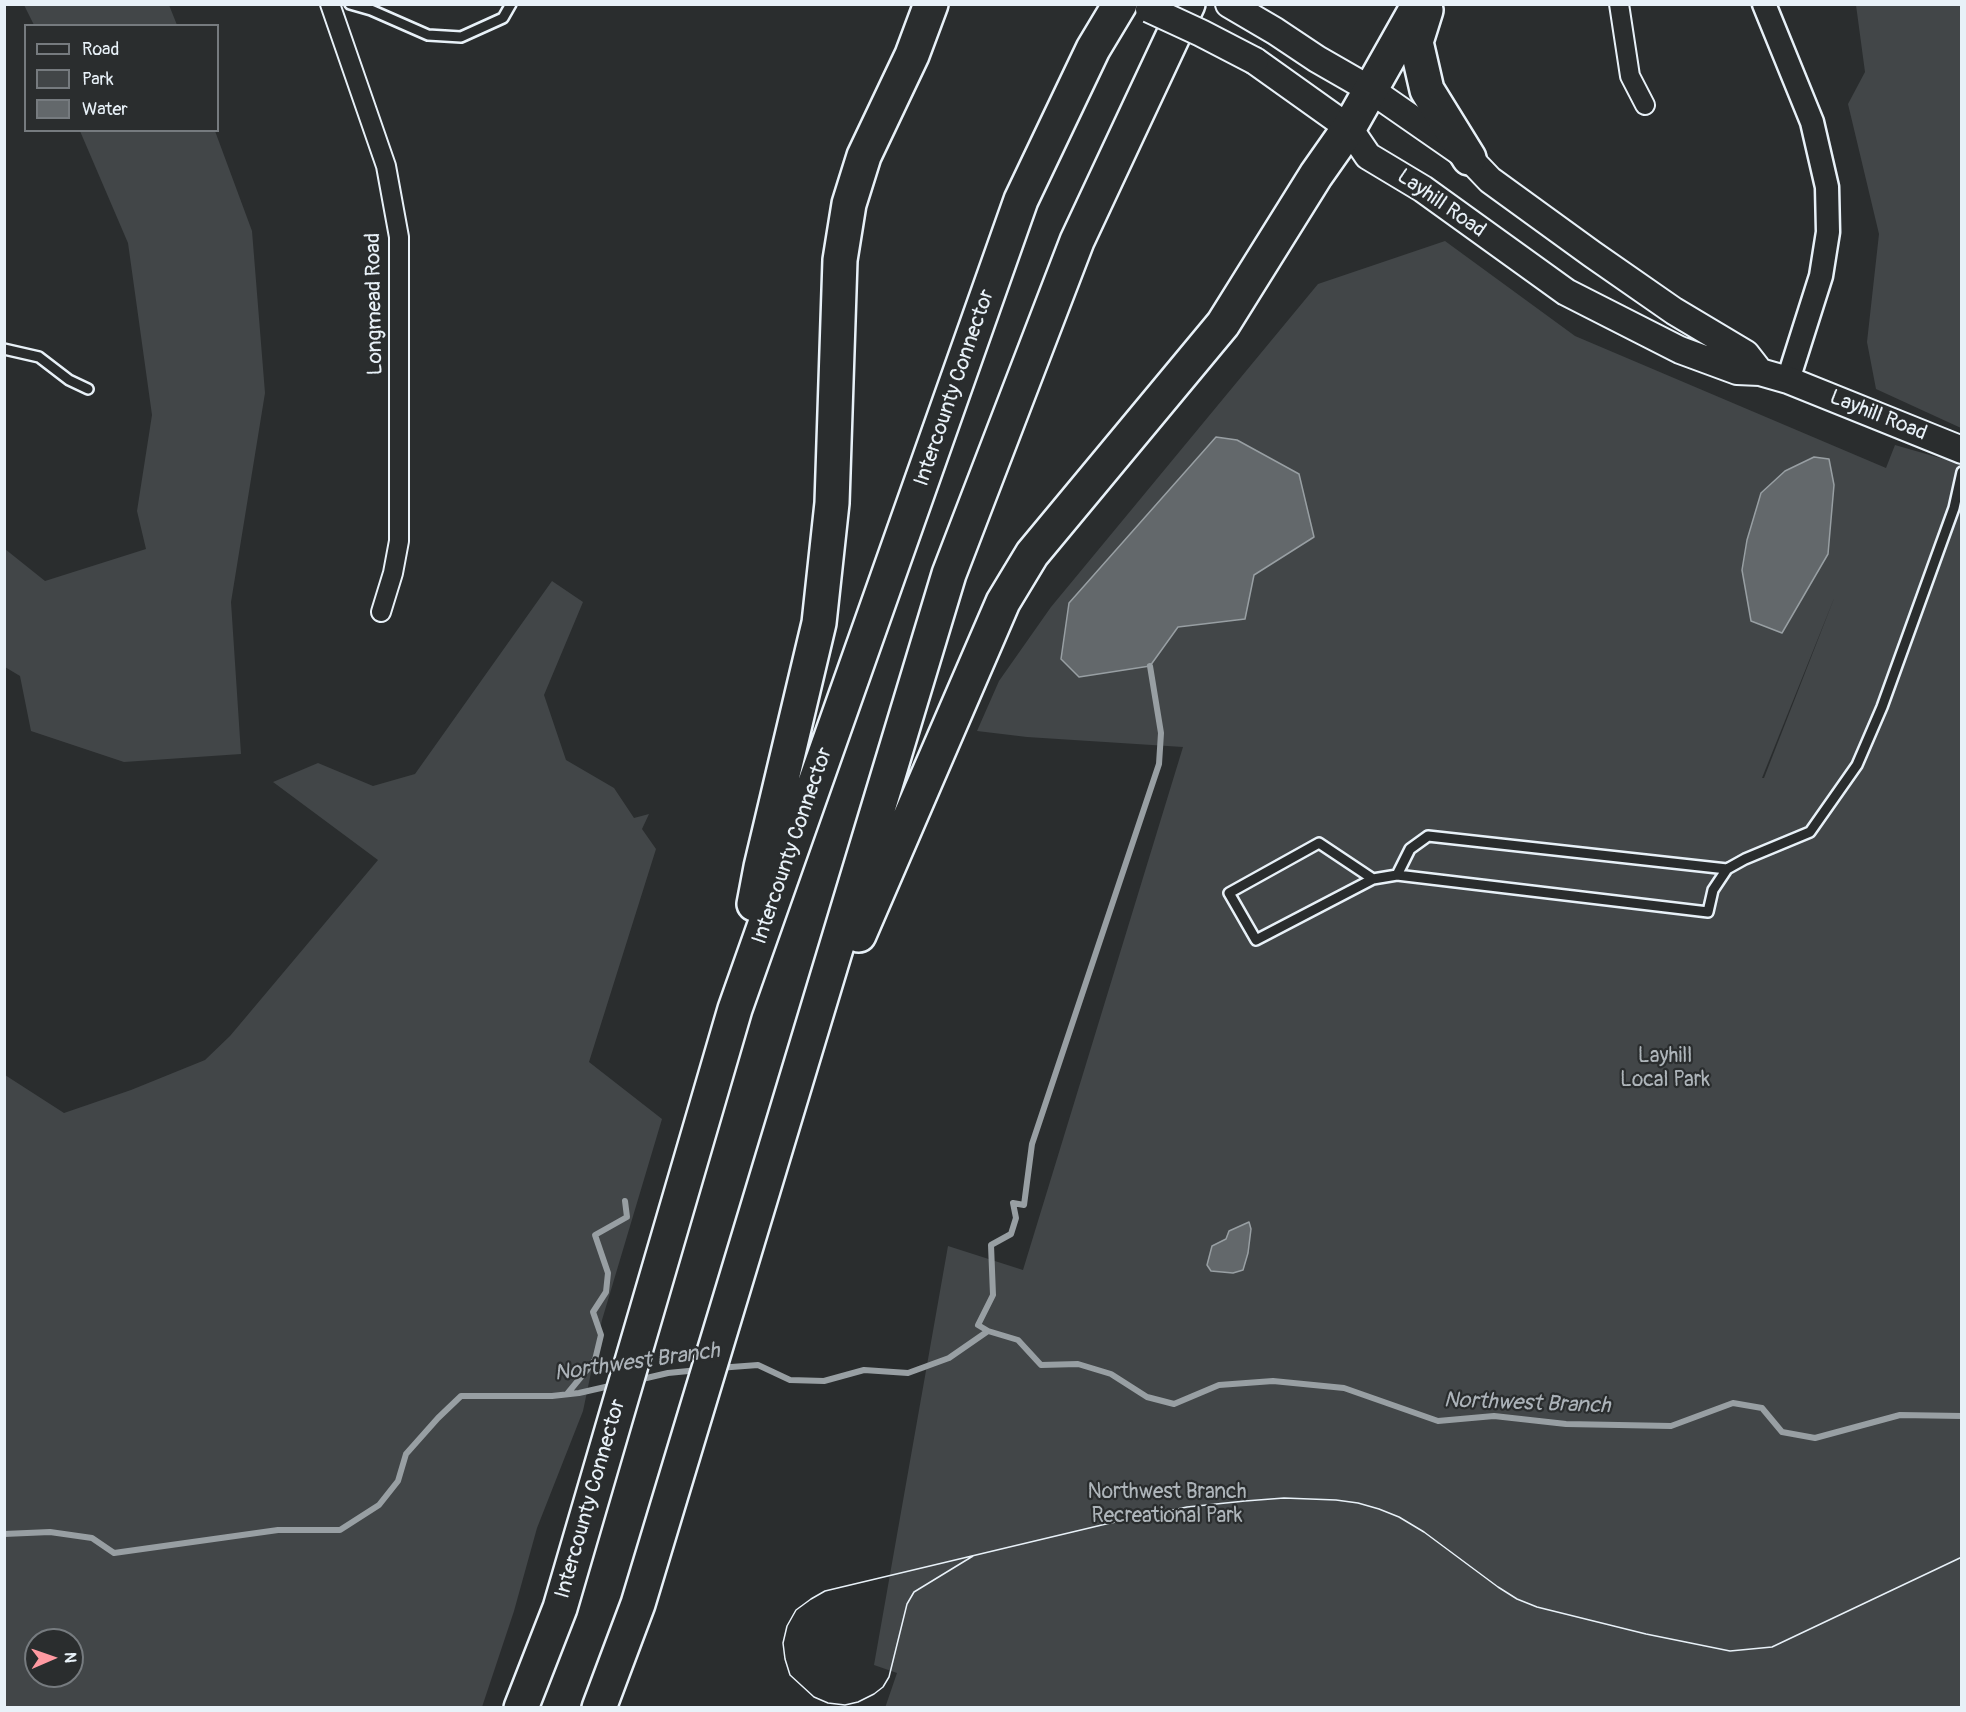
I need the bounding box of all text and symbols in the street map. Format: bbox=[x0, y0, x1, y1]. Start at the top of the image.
legend bbox=[24, 24, 219, 132]
text: Road bbox=[82, 38, 119, 61]
text: Park bbox=[82, 68, 114, 91]
text: Water bbox=[82, 98, 128, 121]
street label: Layhill Road bbox=[1392, 164, 1490, 244]
street label: Longmead Road bbox=[361, 233, 389, 375]
street label: Intercounty Connector bbox=[910, 286, 1000, 490]
street label: Layhill Road bbox=[1826, 385, 1930, 447]
street label: Intercounty Connector bbox=[748, 744, 838, 948]
park label: Layhill Local Park bbox=[1620, 1044, 1710, 1094]
water label: Northwest Branch bbox=[553, 1338, 721, 1388]
water label: Northwest Branch bbox=[1443, 1388, 1611, 1420]
street label: Intercounty Connector bbox=[550, 1396, 632, 1602]
park label: Northwest Branch Recreational Park bbox=[1087, 1480, 1247, 1530]
north arrow bbox=[24, 1628, 84, 1688]
text: N bbox=[60, 1652, 80, 1663]

